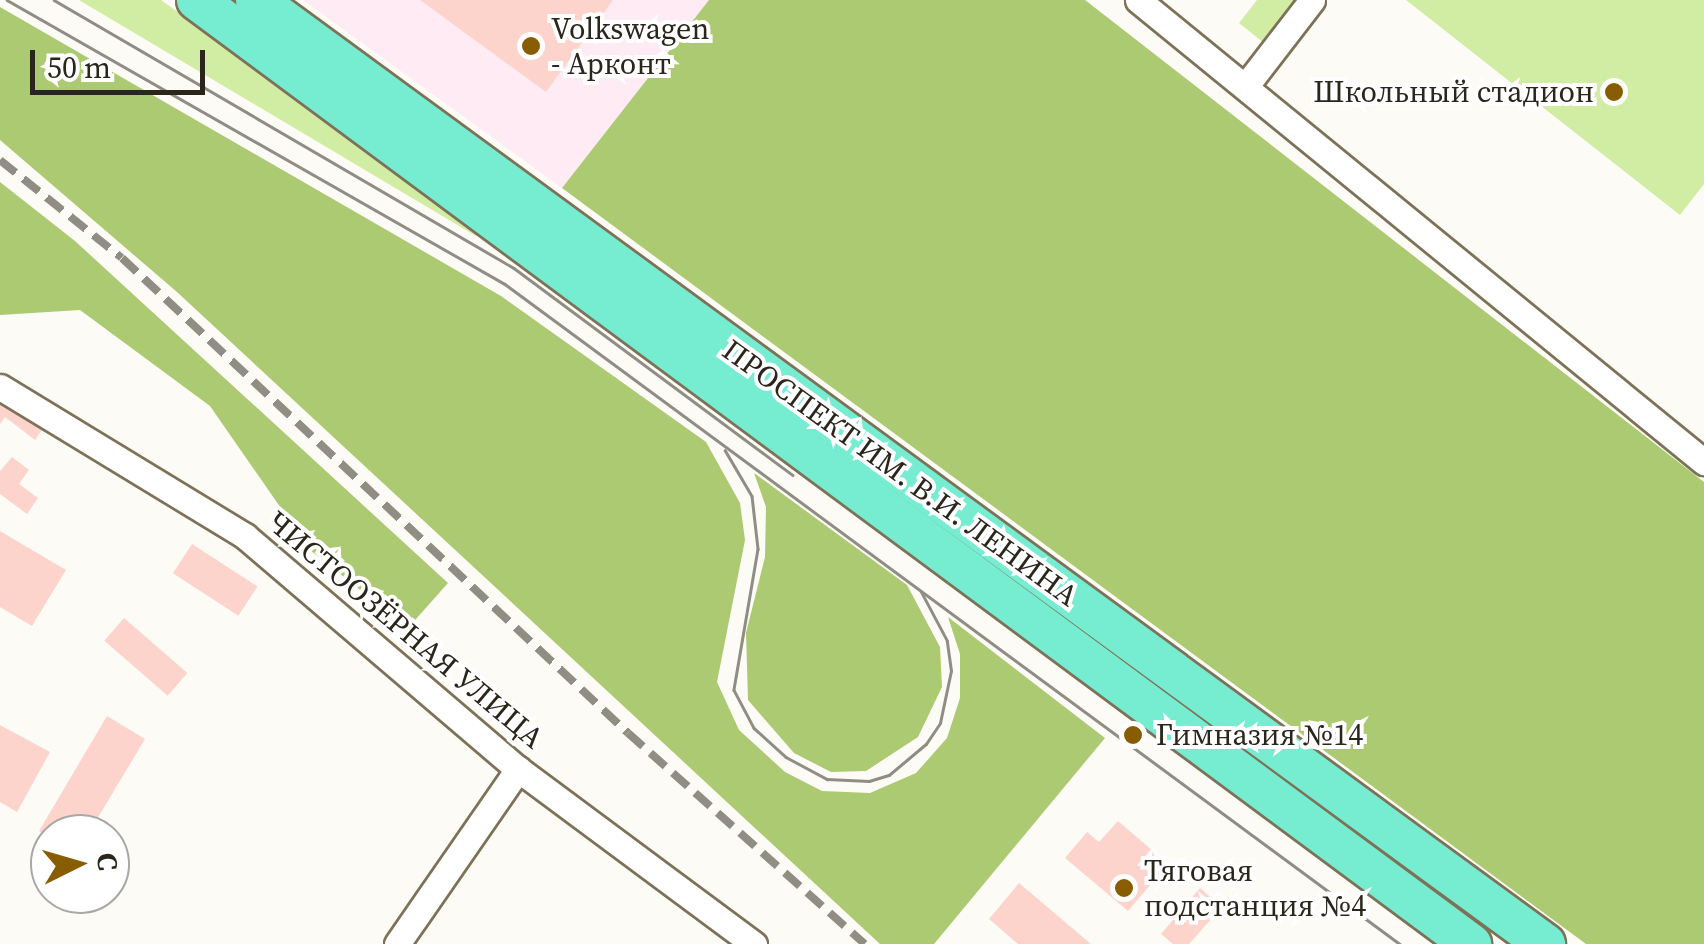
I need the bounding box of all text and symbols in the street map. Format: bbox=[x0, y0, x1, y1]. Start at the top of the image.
place label: Volkswagen - Арконт bbox=[551, 11, 709, 82]
scale bar bbox=[35, 30, 210, 92]
marker: Volkswagen - Арконт bbox=[520, 35, 542, 57]
text: 50 m bbox=[47, 47, 111, 88]
place label: Школьный стадион bbox=[1313, 74, 1594, 110]
marker: Школьный стадион bbox=[1603, 81, 1625, 103]
street label: ПРОСПЕКТ ИМ. В.И. ЛЕНИНА bbox=[715, 332, 1085, 614]
street label: ЧИСТООЗЁРНАЯ УЛИЦА bbox=[259, 504, 551, 756]
place label: Гимназия №14 bbox=[1156, 717, 1363, 753]
marker: Гимназия №14 bbox=[1120, 722, 1146, 748]
north arrow bbox=[30, 814, 130, 914]
text: С bbox=[88, 851, 128, 872]
place label: Тяговая подстанция №4 bbox=[1144, 853, 1366, 924]
marker: Тяговая подстанция №4 bbox=[1113, 877, 1135, 899]

